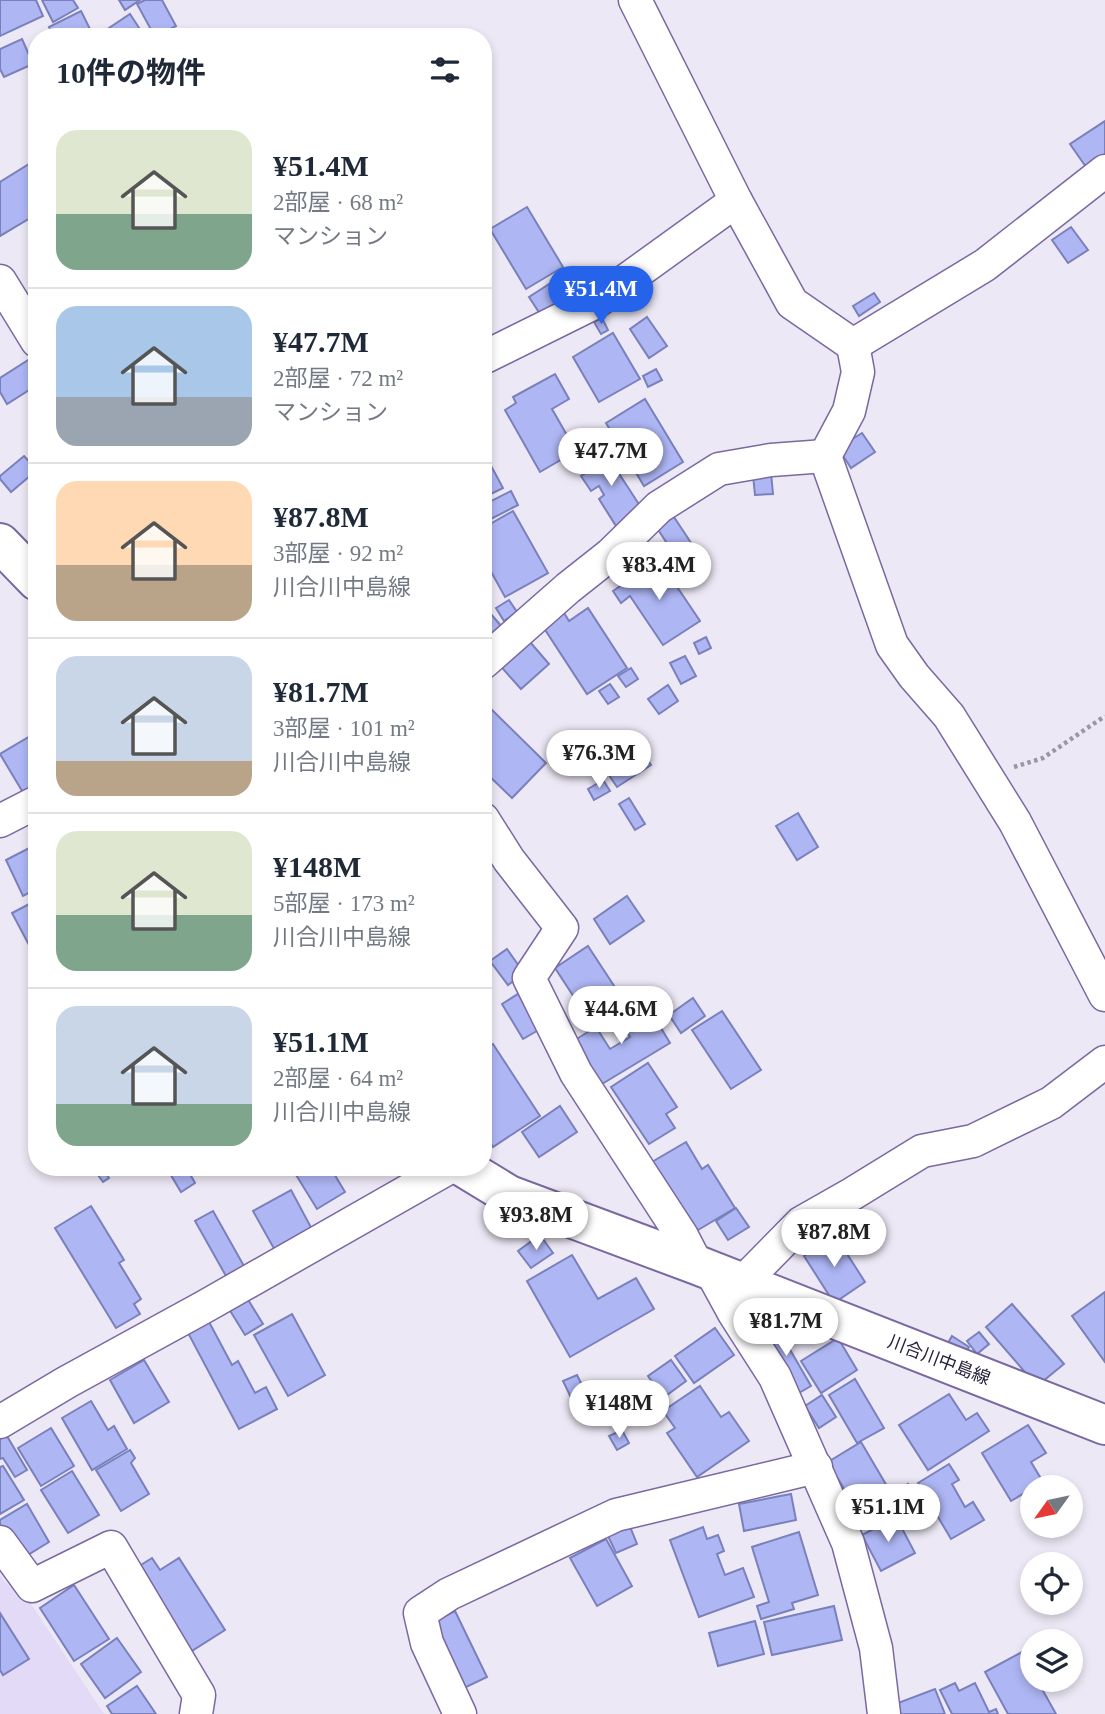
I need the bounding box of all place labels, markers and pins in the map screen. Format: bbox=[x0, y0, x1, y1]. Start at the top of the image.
pin: ¥51.4M bbox=[544, 266, 658, 326]
pin: ¥47.7M bbox=[554, 428, 668, 488]
pin: ¥83.4M bbox=[602, 542, 716, 602]
pin: ¥76.3M bbox=[542, 730, 656, 790]
pin: ¥44.6M bbox=[564, 986, 678, 1046]
pin: ¥93.8M bbox=[479, 1192, 593, 1252]
pin: ¥87.8M bbox=[777, 1210, 891, 1269]
pin: ¥81.7M bbox=[729, 1298, 843, 1358]
pin: ¥148M bbox=[570, 1380, 668, 1440]
pin: ¥51.1M bbox=[831, 1484, 945, 1544]

